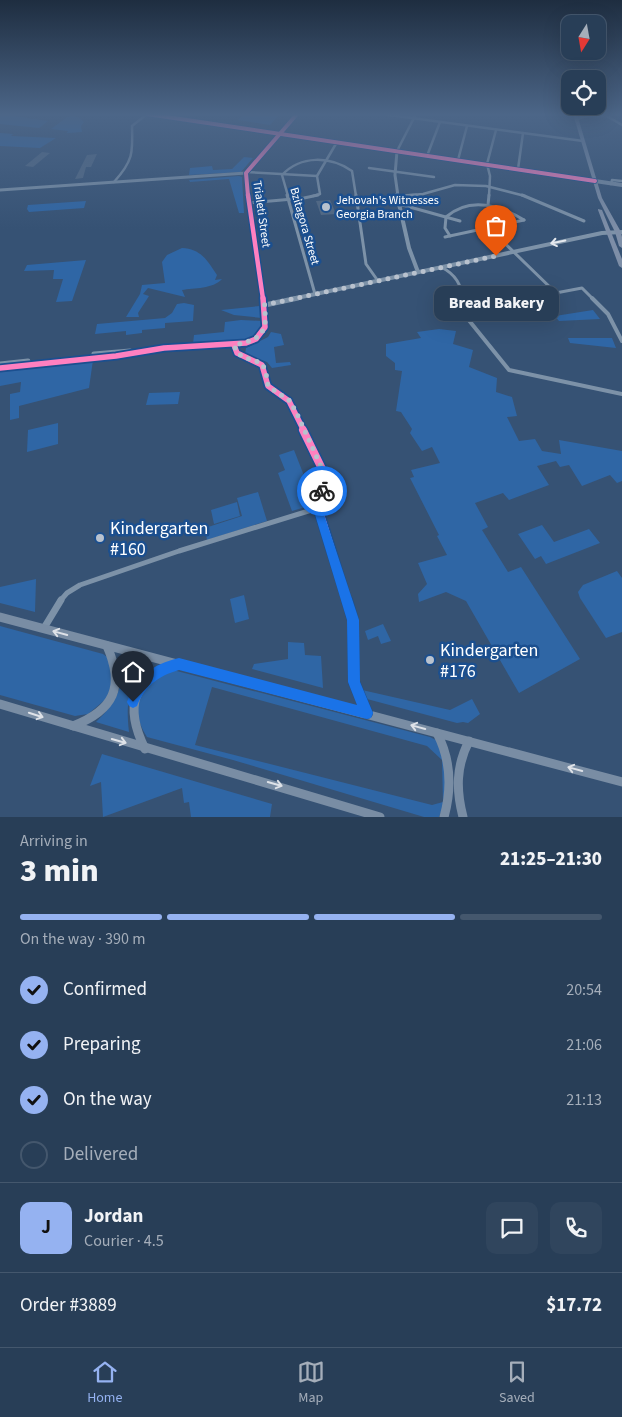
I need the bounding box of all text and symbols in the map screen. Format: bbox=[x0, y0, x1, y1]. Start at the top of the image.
north arrow bbox=[561, 15, 606, 60]
map controls bbox=[561, 15, 606, 115]
button: locate bbox=[561, 70, 606, 115]
street label: Trialeti Street bbox=[248, 180, 275, 249]
street label: Bzitagora Street bbox=[285, 185, 324, 267]
place label: Jehovah's Witnesses Georgia Branch bbox=[336, 192, 439, 223]
marker: Jehovah's Witnesses Georgia Branch bbox=[320, 201, 332, 213]
pin bbox=[475, 205, 517, 256]
icon: bag bbox=[482, 212, 510, 240]
one-way arrow bbox=[550, 238, 566, 248]
callout: Bread Bakery bbox=[434, 286, 558, 321]
text: Bread Bakery bbox=[449, 292, 544, 314]
courier bbox=[297, 466, 347, 516]
icon: bike bbox=[308, 477, 336, 505]
place label: Kindergarten #160 bbox=[110, 516, 208, 562]
marker: Kindergarten #160 bbox=[94, 532, 106, 544]
one-way arrow bbox=[53, 628, 69, 637]
place label: Kindergarten #176 bbox=[440, 638, 538, 684]
pin bbox=[112, 651, 154, 702]
marker: Kindergarten #176 bbox=[424, 654, 436, 666]
icon: home bbox=[119, 658, 147, 686]
one-way arrow bbox=[28, 711, 43, 720]
one-way arrow bbox=[410, 722, 426, 732]
one-way arrow bbox=[110, 736, 126, 746]
one-way arrow bbox=[567, 764, 583, 774]
one-way arrow bbox=[267, 780, 283, 790]
text: Arriving in bbox=[20, 830, 88, 852]
text: 21:25–21:30 bbox=[500, 846, 602, 873]
text: 3 min bbox=[20, 848, 99, 894]
text: On the way · 390 m bbox=[20, 928, 145, 950]
icon: check bbox=[20, 976, 48, 1004]
text: Confirmed bbox=[63, 976, 147, 1003]
text: 20:54 bbox=[566, 979, 602, 1001]
icon: check bbox=[20, 1031, 48, 1059]
text: Preparing bbox=[63, 1031, 141, 1058]
text: 21:06 bbox=[566, 1034, 602, 1056]
icon: check bbox=[20, 1086, 48, 1114]
text: On the way bbox=[63, 1086, 152, 1113]
text: 21:13 bbox=[566, 1089, 602, 1111]
text: Delivered bbox=[63, 1141, 138, 1168]
button: chat bbox=[486, 1202, 538, 1254]
button: phone bbox=[550, 1202, 602, 1254]
text: Jordan bbox=[84, 1203, 143, 1230]
text: J bbox=[41, 1214, 51, 1241]
text: Courier · 4.5 bbox=[84, 1230, 164, 1252]
text: Order #3889 bbox=[20, 1292, 117, 1319]
text: $17.72 bbox=[546, 1292, 602, 1319]
tab: Home bbox=[87, 1358, 122, 1408]
tab: Map bbox=[297, 1358, 325, 1408]
tab: Saved bbox=[499, 1358, 535, 1408]

